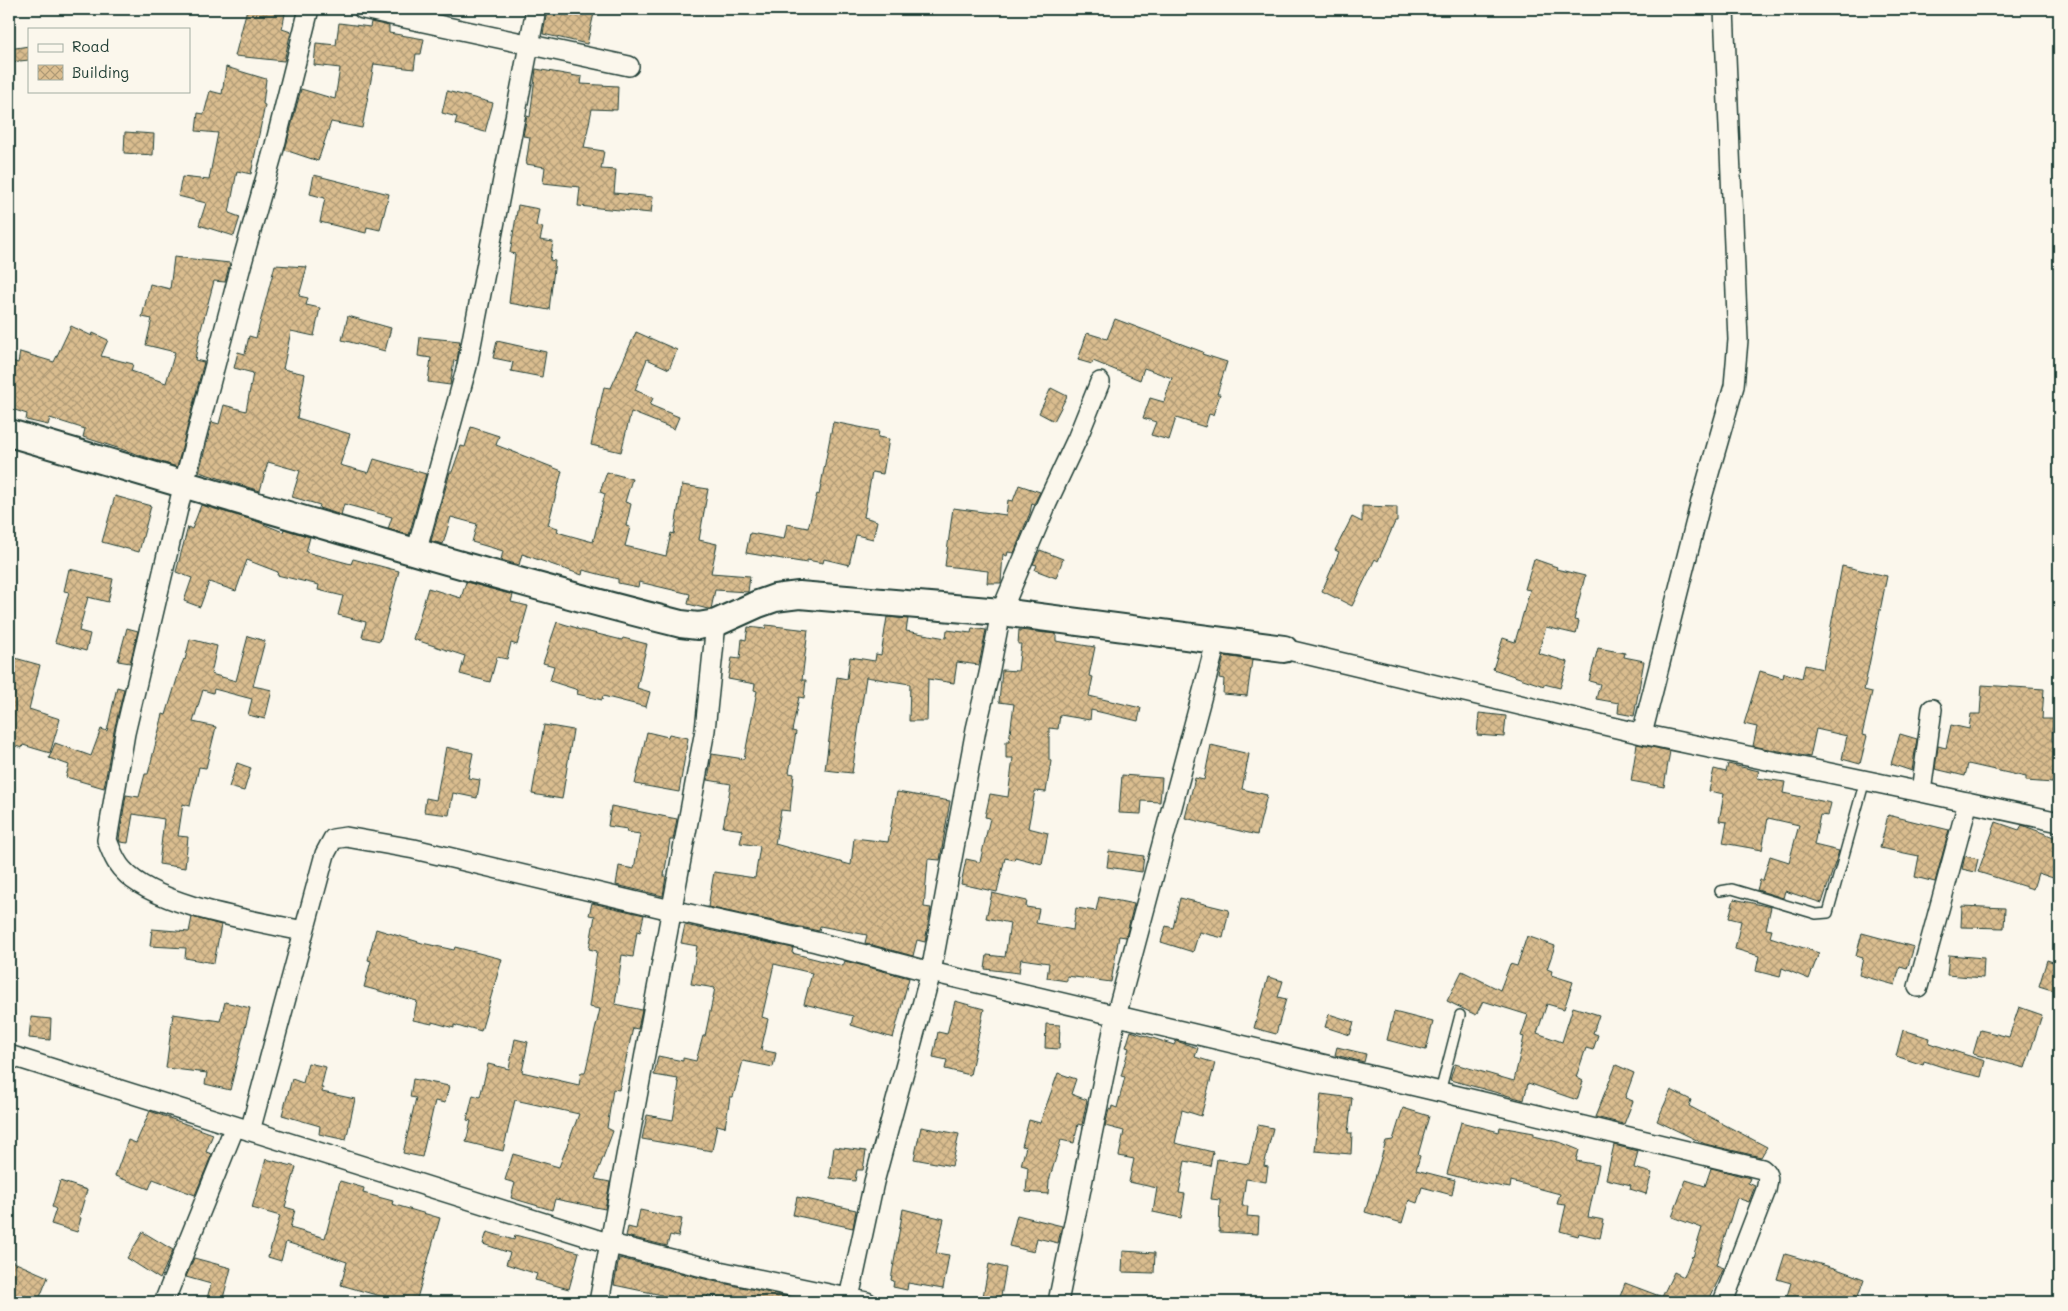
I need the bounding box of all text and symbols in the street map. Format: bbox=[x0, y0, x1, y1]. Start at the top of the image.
legend bbox=[28, 28, 190, 92]
text: Road bbox=[72, 36, 109, 56]
text: Building bbox=[72, 62, 129, 82]

